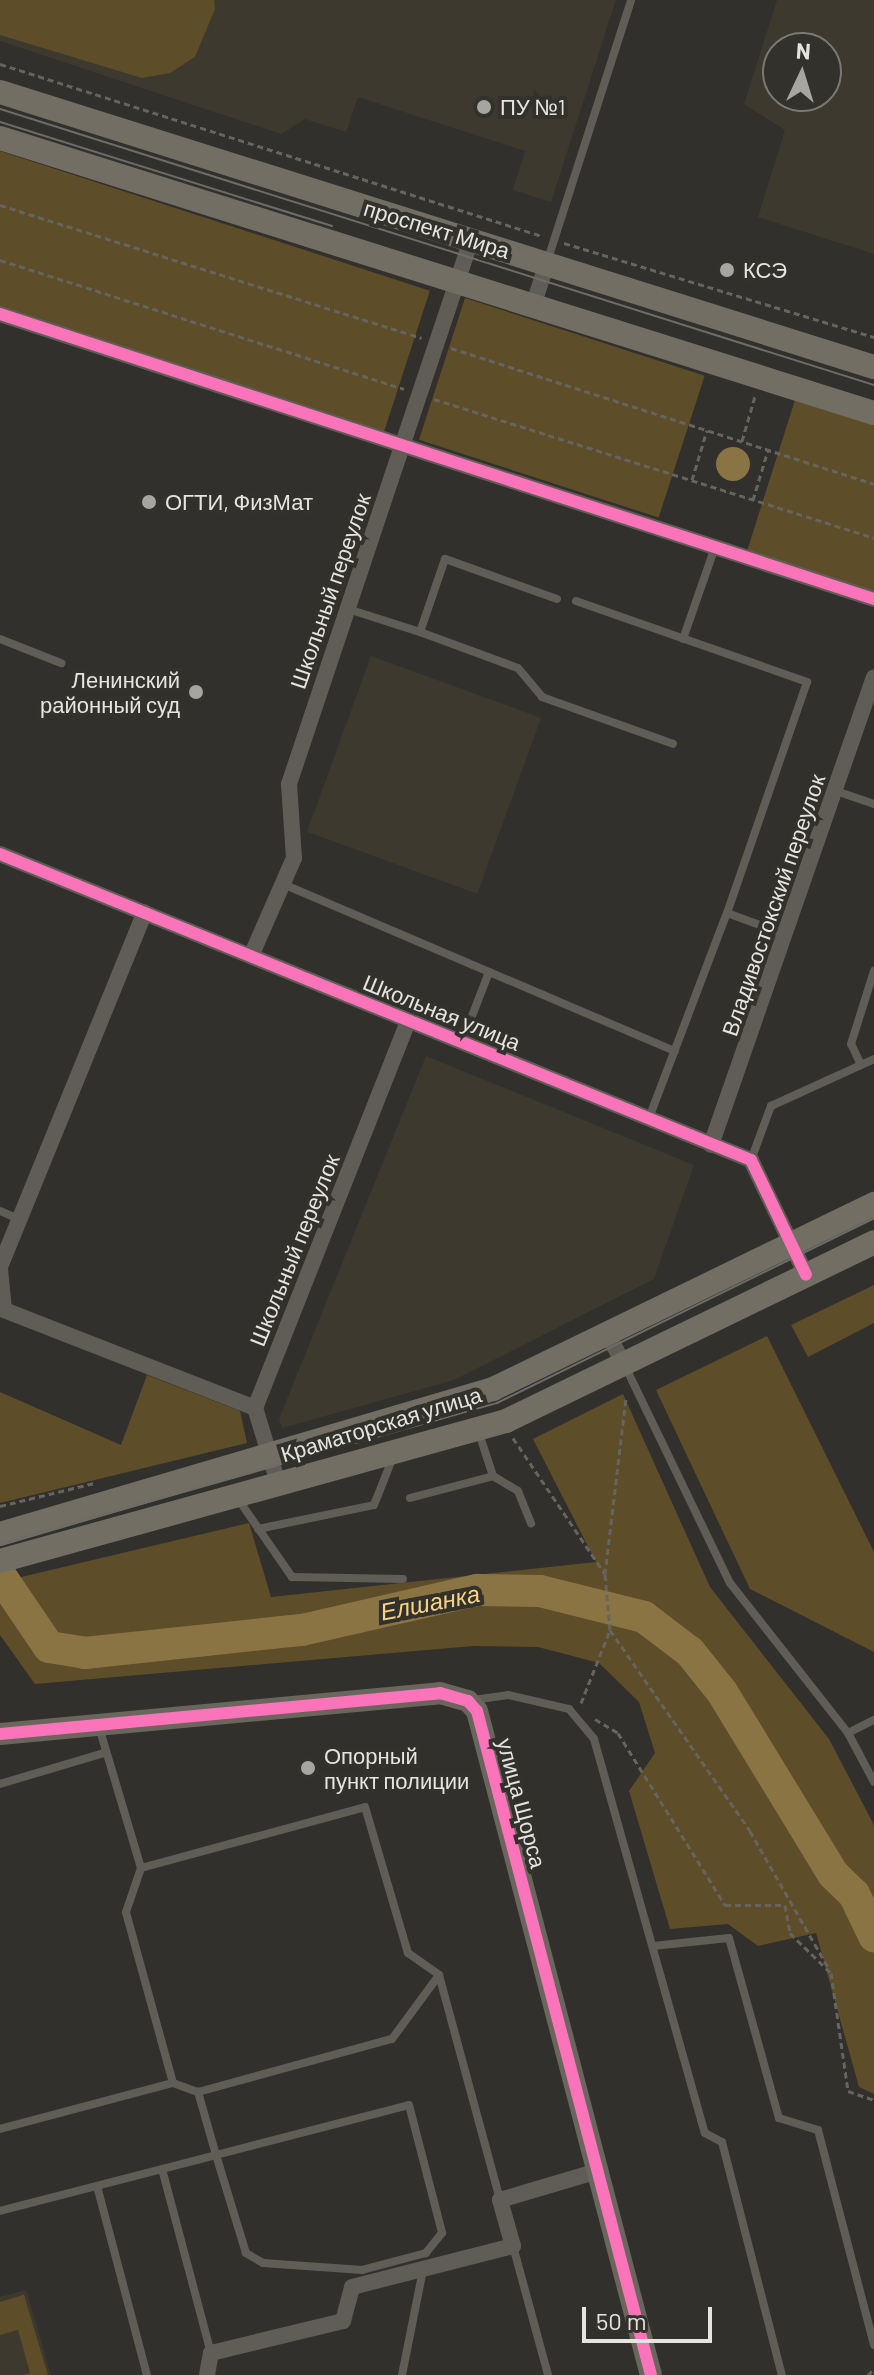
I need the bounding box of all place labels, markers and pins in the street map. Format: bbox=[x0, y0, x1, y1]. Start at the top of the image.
place label: ПУ №1 bbox=[500, 94, 565, 120]
marker: ПУ №1 bbox=[475, 98, 493, 116]
place label: КСЭ bbox=[743, 257, 787, 283]
marker: КСЭ bbox=[718, 261, 736, 279]
place label: ОГТИ, ФизМат bbox=[165, 489, 313, 515]
marker: ОГТИ, ФизМат bbox=[140, 493, 158, 511]
place label: Ленинский районный суд bbox=[40, 666, 180, 718]
marker: Ленинский районный суд bbox=[187, 683, 205, 701]
place label: Опорный пункт полиции bbox=[324, 1742, 469, 1794]
marker: Опорный пункт полиции bbox=[299, 1759, 317, 1777]

